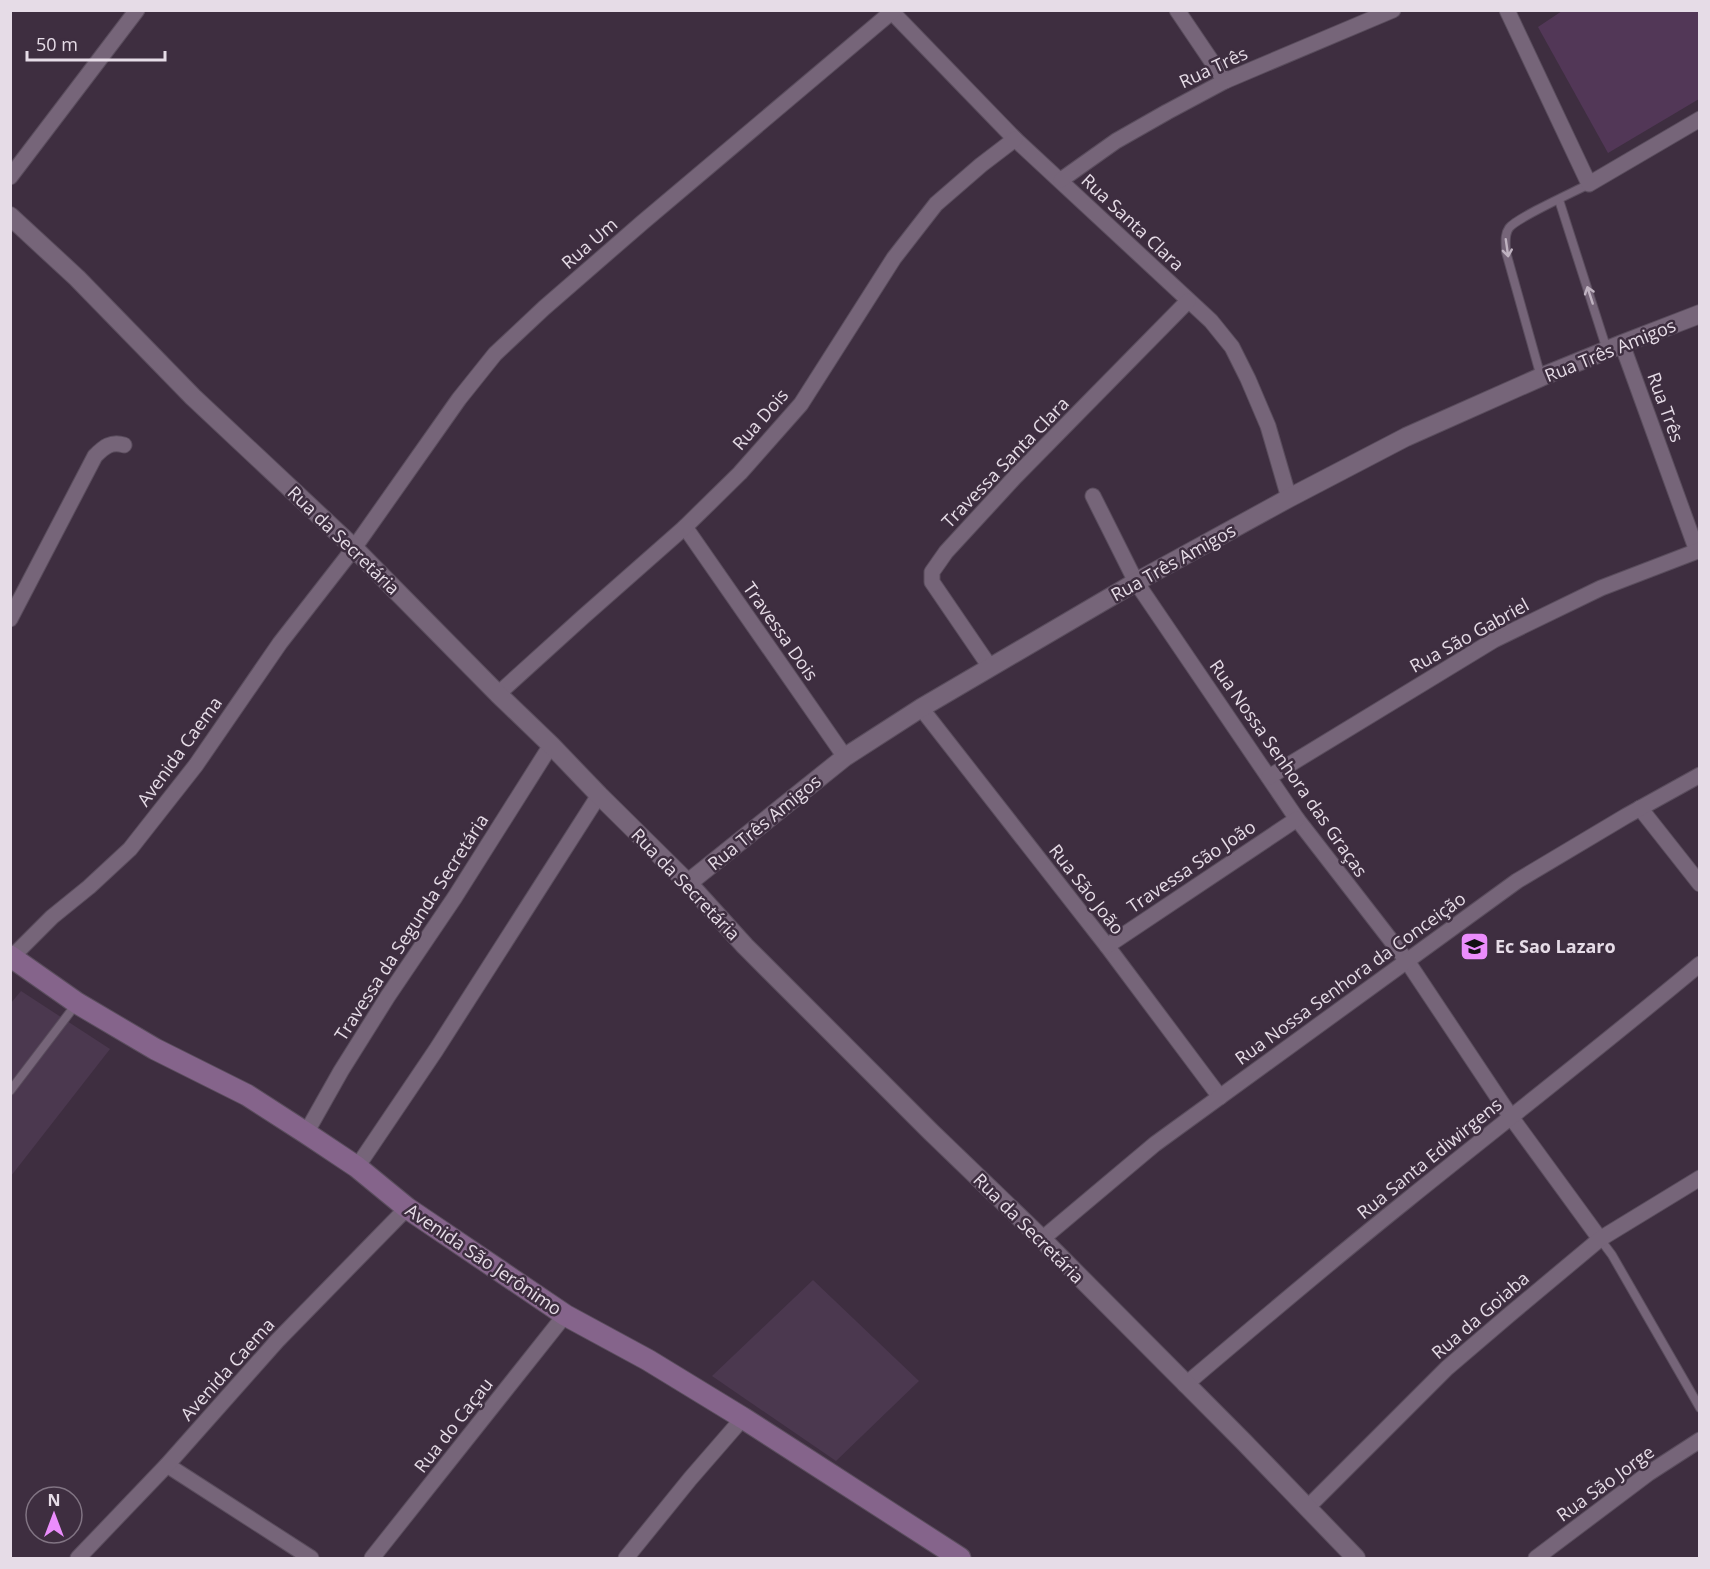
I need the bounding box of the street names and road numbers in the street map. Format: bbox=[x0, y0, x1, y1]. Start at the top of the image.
street label: Rua Três bbox=[1175, 41, 1251, 93]
street label: Rua Santa Clara bbox=[1077, 168, 1189, 276]
street label: Rua Um bbox=[556, 212, 622, 274]
street label: Rua Três Amigos bbox=[1541, 313, 1679, 387]
street label: Rua Três bbox=[1642, 369, 1690, 445]
street label: Rua Dois bbox=[727, 383, 793, 455]
street label: Travessa Santa Clara bbox=[936, 391, 1074, 533]
street label: Rua da Secretária bbox=[283, 480, 405, 600]
street label: Rua Três Amigos bbox=[1106, 518, 1240, 606]
street label: Travessa Dois bbox=[738, 577, 824, 685]
street label: Rua São Gabriel bbox=[1405, 592, 1533, 678]
street label: Rua Nossa Senhora das Graças bbox=[1205, 655, 1373, 881]
street label: Avenida Caema bbox=[131, 691, 227, 811]
street label: Rua Três Amigos bbox=[702, 769, 826, 875]
street label: Travessa da Segunda Secretária bbox=[329, 809, 493, 1045]
street label: Travessa São João bbox=[1122, 814, 1260, 918]
street label: Rua da Secretária bbox=[626, 823, 746, 945]
street label: Rua São João bbox=[1044, 839, 1130, 939]
street label: Rua Nossa Senhora da Conceição bbox=[1230, 886, 1470, 1070]
street label: Rua Santa Ediwirgens bbox=[1352, 1092, 1506, 1224]
street label: Rua da Secretária bbox=[969, 1168, 1089, 1288]
street label: Avenida São Jerônimo bbox=[401, 1198, 567, 1320]
street label: Rua da Goiaba bbox=[1426, 1266, 1534, 1364]
street label: Avenida Caema bbox=[175, 1313, 279, 1425]
street label: Rua do Caçau bbox=[408, 1373, 498, 1477]
street label: Rua São Jorge bbox=[1551, 1439, 1659, 1527]

